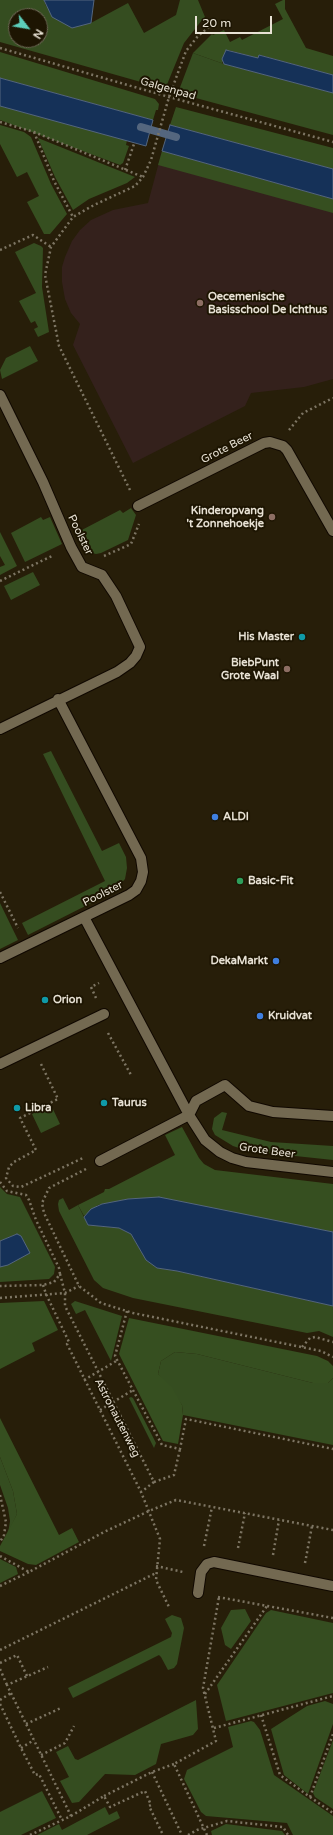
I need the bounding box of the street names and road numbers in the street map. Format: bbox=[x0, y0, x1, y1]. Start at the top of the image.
street label: Galgenpad bbox=[139, 75, 197, 103]
street label: Grote Beer bbox=[199, 429, 255, 467]
street label: Poolster bbox=[65, 513, 95, 557]
street label: Poolster bbox=[81, 878, 125, 910]
street label: Grote Beer bbox=[238, 1141, 296, 1161]
street label: Astronautenweg bbox=[91, 1376, 143, 1460]

